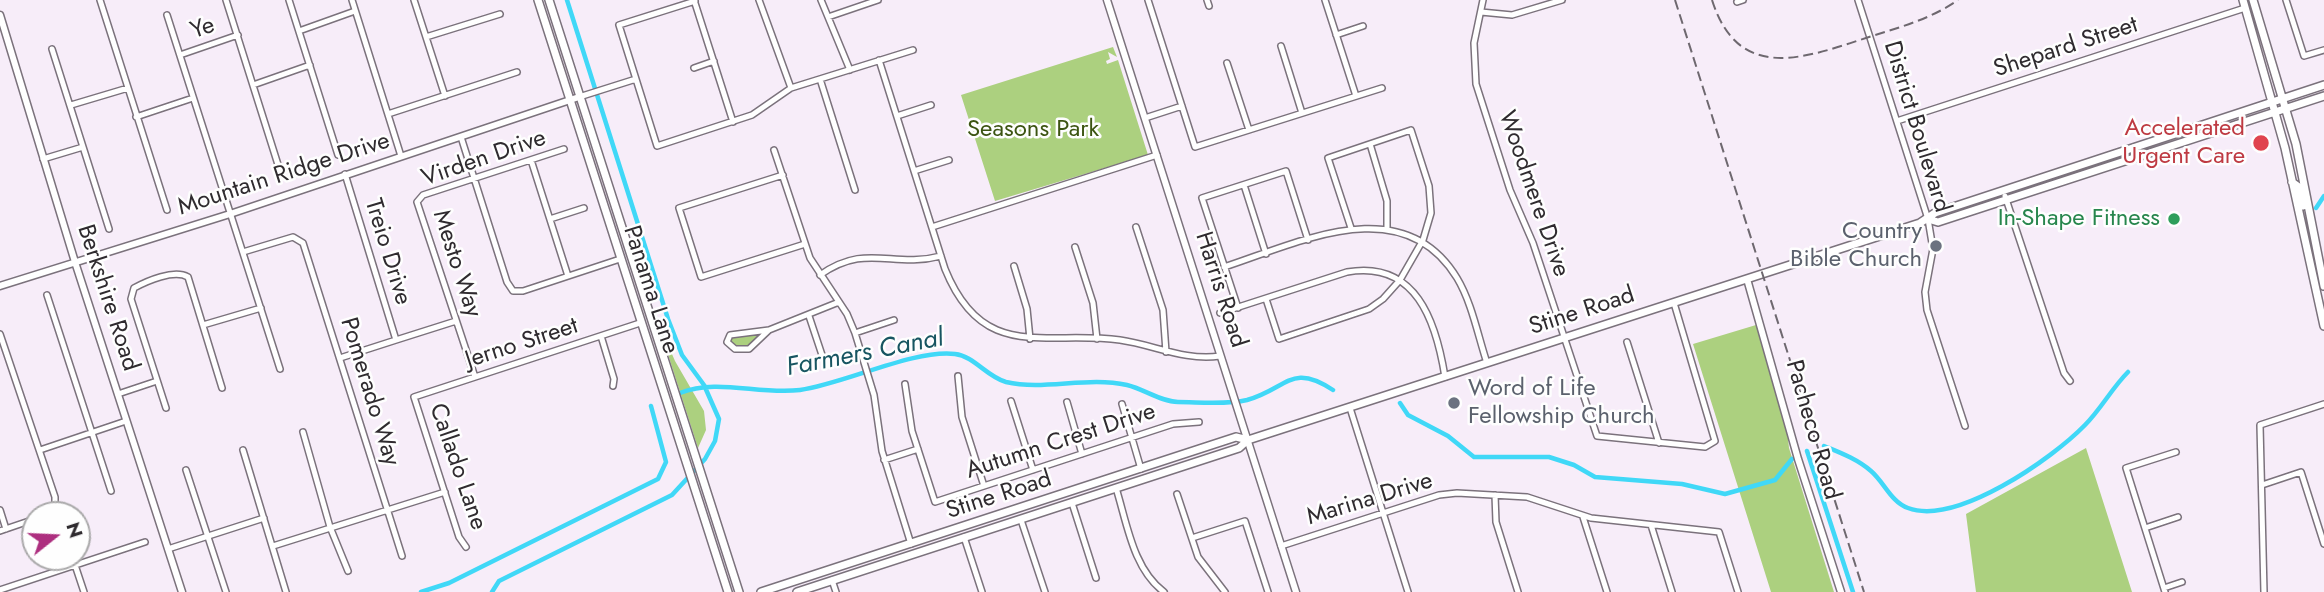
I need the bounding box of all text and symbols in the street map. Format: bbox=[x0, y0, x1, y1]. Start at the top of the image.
street label: Shepard Street bbox=[1990, 11, 2142, 85]
street label: Ye bbox=[187, 12, 219, 46]
street label: District Boulevard bbox=[1876, 38, 1956, 216]
street label: Woodmere Drive bbox=[1491, 107, 1575, 281]
place label: Accelerated Urgent Care bbox=[2122, 115, 2245, 171]
park label: Seasons Park bbox=[967, 116, 1099, 144]
street label: Virden Drive bbox=[418, 124, 550, 194]
street label: Mountain Ridge Drive bbox=[174, 127, 394, 223]
marker: Accelerated Urgent Care bbox=[2251, 133, 2271, 153]
street label: Treio Drive bbox=[357, 195, 417, 309]
place label: In-Shape Fitness bbox=[1998, 205, 2160, 233]
street label: Mesto Way bbox=[425, 207, 487, 321]
marker: In-Shape Fitness bbox=[2166, 211, 2182, 227]
place label: Country Bible Church bbox=[1790, 218, 1922, 274]
street label: Berkshire Road bbox=[70, 221, 144, 375]
street label: Panama Lane bbox=[616, 222, 684, 358]
street label: Harris Road bbox=[1188, 228, 1252, 352]
marker: Country Bible Church bbox=[1928, 238, 1944, 254]
street label: Stine Road bbox=[1526, 281, 1638, 343]
street label: Jerno Street bbox=[462, 312, 582, 376]
street label: Pomerado Way bbox=[333, 314, 405, 470]
water label: Farmers Canal bbox=[784, 323, 946, 385]
street label: Pacheco Road bbox=[1778, 357, 1846, 503]
place label: Word of Life Fellowship Church bbox=[1468, 375, 1655, 431]
marker: Word of Life Fellowship Church bbox=[1446, 395, 1462, 411]
street label: Autumn Crest Drive bbox=[963, 398, 1159, 486]
street label: Callado Lane bbox=[422, 400, 492, 534]
street label: Stine Road bbox=[943, 465, 1055, 527]
street label: Marina Drive bbox=[1304, 467, 1436, 533]
north arrow bbox=[21, 501, 91, 571]
text: N bbox=[59, 519, 90, 541]

